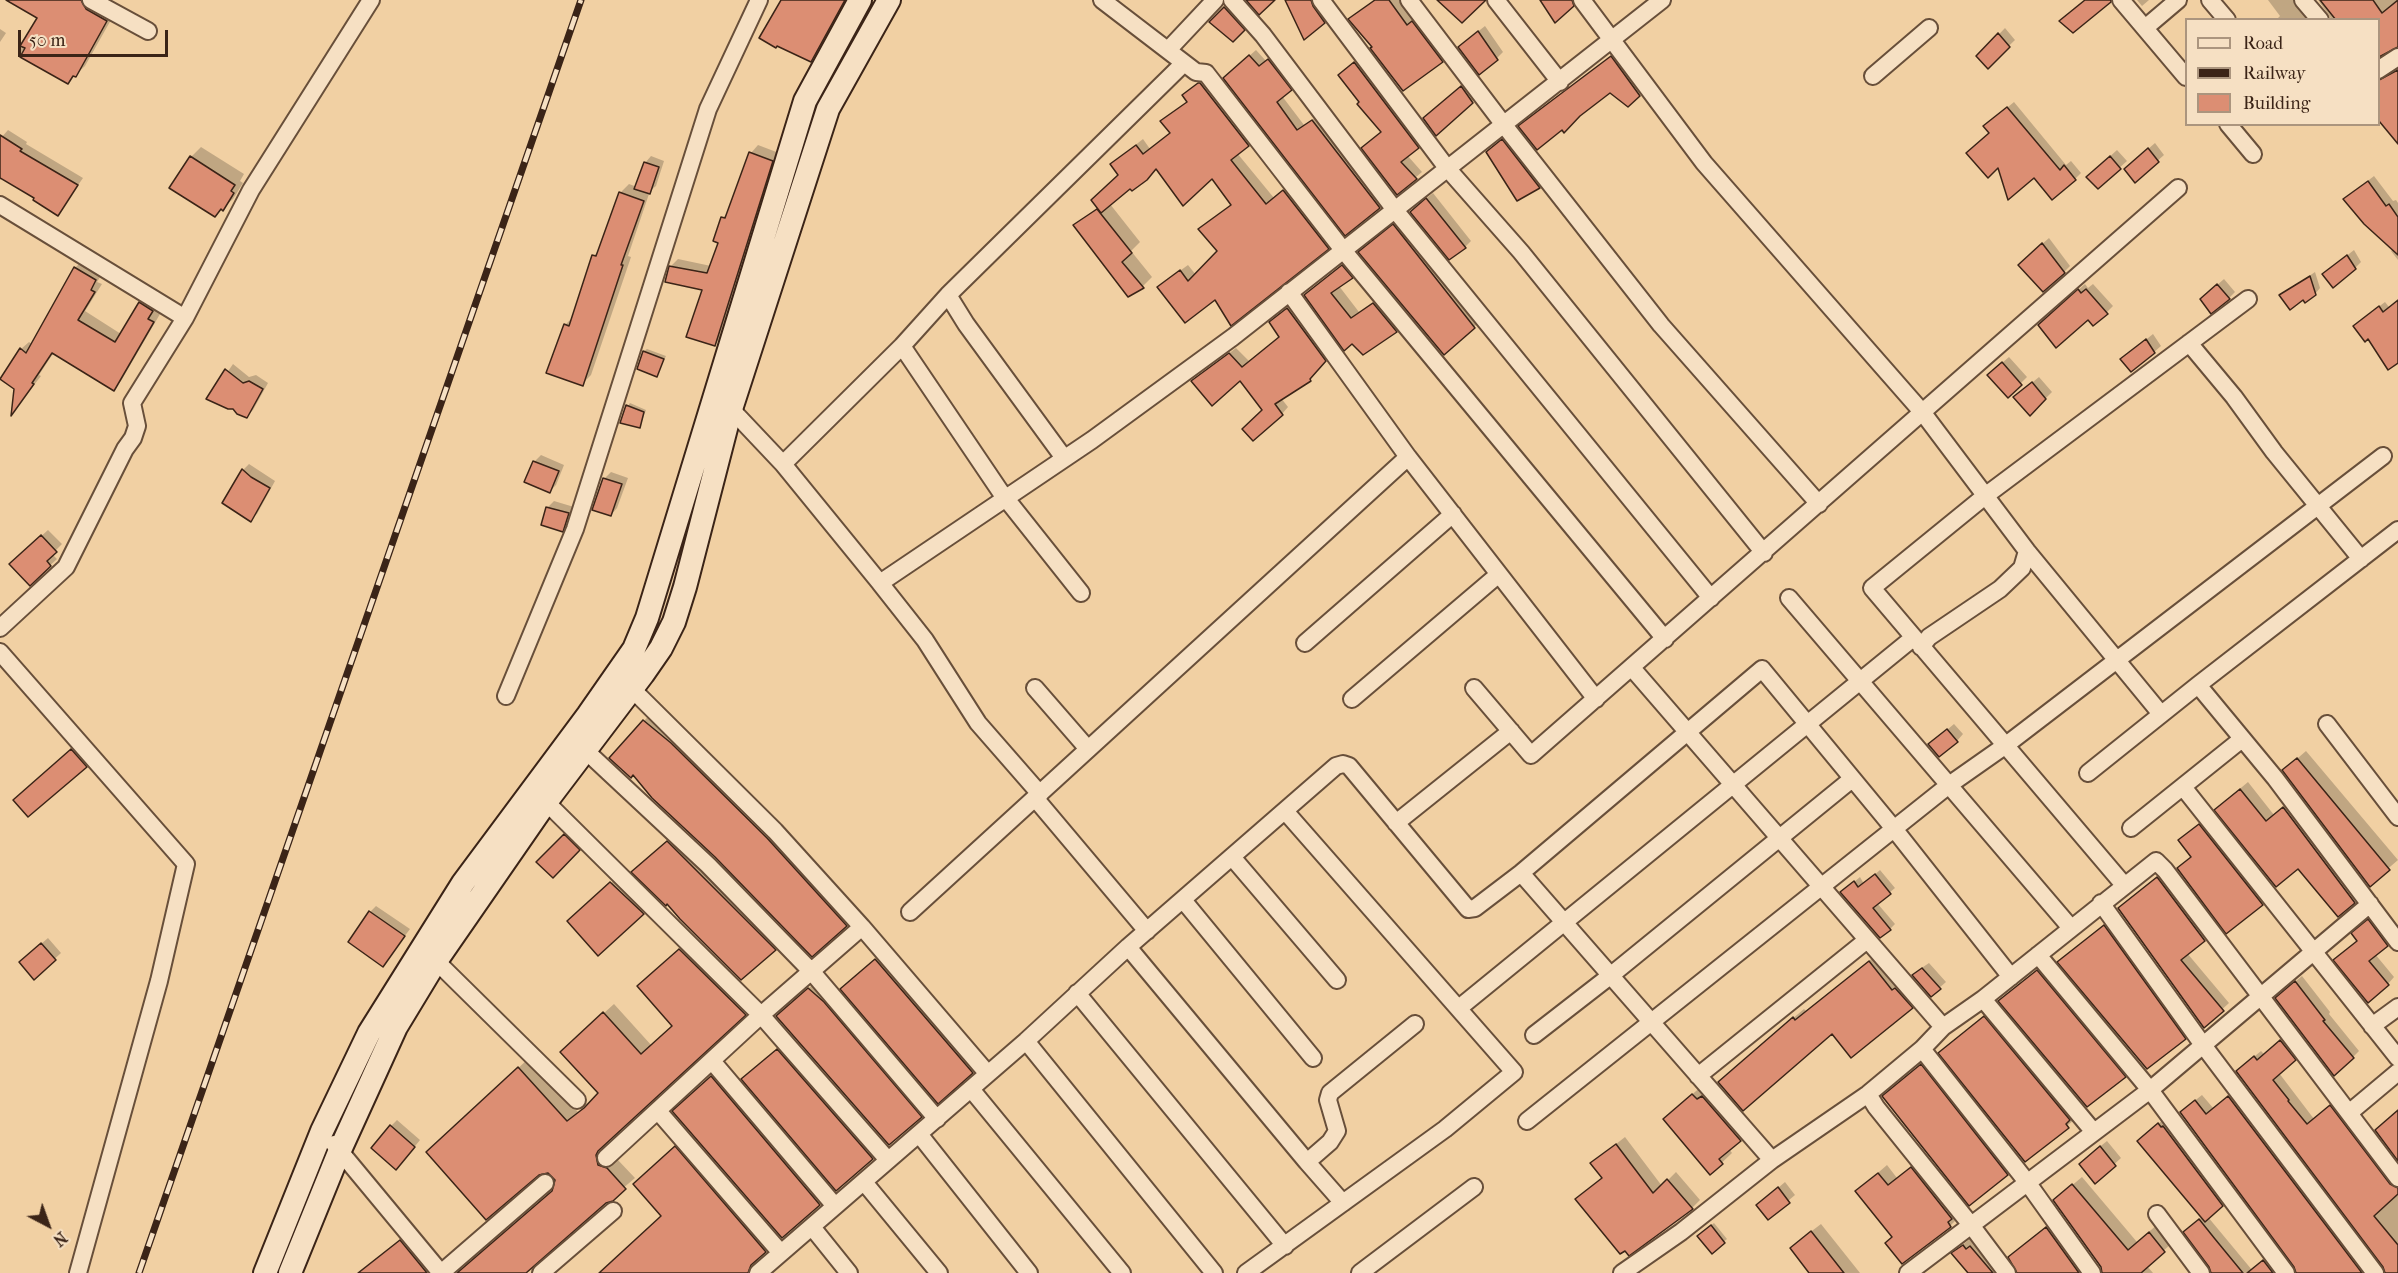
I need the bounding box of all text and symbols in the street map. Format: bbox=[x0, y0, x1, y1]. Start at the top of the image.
scale bar bbox=[21, 18, 171, 56]
legend bbox=[2185, 18, 2380, 126]
text: 50 m bbox=[29, 30, 65, 51]
text: Road bbox=[2243, 33, 2283, 54]
text: Railway bbox=[2243, 63, 2306, 84]
text: Building bbox=[2243, 93, 2310, 114]
north arrow bbox=[18, 1195, 78, 1255]
text: N bbox=[49, 1228, 71, 1250]

